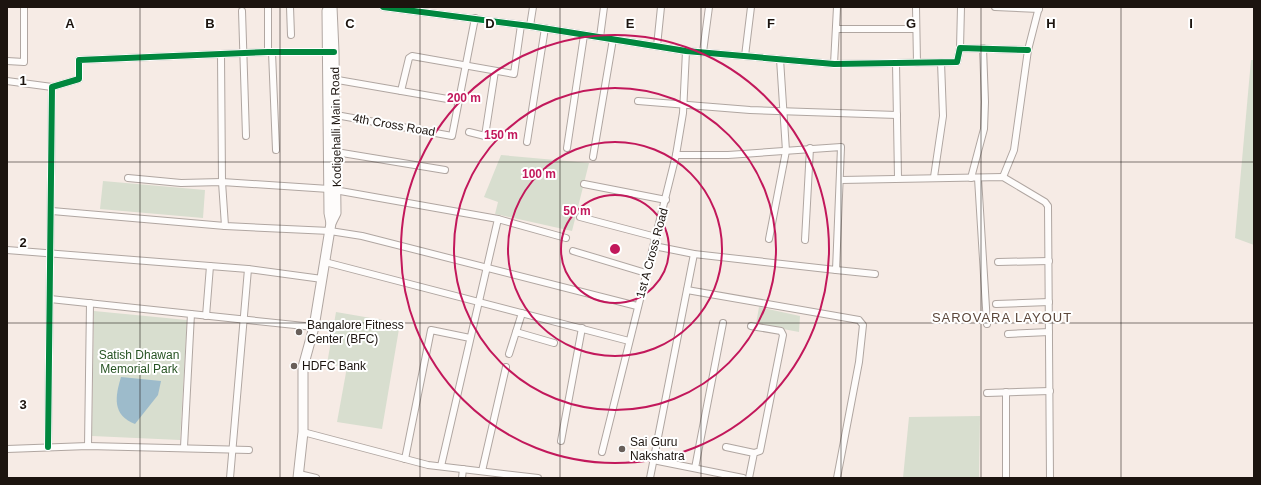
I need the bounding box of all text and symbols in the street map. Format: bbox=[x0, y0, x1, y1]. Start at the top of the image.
text: A bbox=[65, 16, 75, 31]
text: B bbox=[205, 16, 215, 31]
text: C bbox=[345, 16, 355, 31]
text: D bbox=[485, 16, 495, 31]
text: E bbox=[626, 16, 635, 31]
text: F bbox=[767, 16, 775, 31]
text: G bbox=[906, 16, 916, 31]
text: H bbox=[1046, 16, 1056, 31]
text: I bbox=[1189, 16, 1193, 31]
street label: Kodigehalli Main Road bbox=[328, 67, 344, 187]
text: 1 bbox=[19, 73, 27, 88]
text: 200 m bbox=[447, 91, 481, 105]
street label: 4th Cross Road bbox=[352, 111, 436, 139]
text: 150 m bbox=[484, 128, 518, 142]
text: 100 m bbox=[522, 167, 556, 181]
text: 50 m bbox=[563, 204, 591, 218]
street label: 1st A Cross Road bbox=[633, 206, 671, 300]
text: 2 bbox=[19, 235, 27, 250]
centre of rings bbox=[608, 242, 622, 256]
district label: SAROVARA LAYOUT bbox=[932, 310, 1072, 325]
place label: Bangalore Fitness Center (BFC) bbox=[307, 318, 404, 346]
marker: Bangalore Fitness Center (BFC) bbox=[294, 327, 304, 337]
park label: Satish Dhawan Memorial Park bbox=[99, 348, 179, 376]
place label: HDFC Bank bbox=[302, 359, 367, 373]
marker: HDFC Bank bbox=[289, 361, 299, 371]
text: 3 bbox=[19, 397, 27, 412]
place label: Sai Guru Nakshatra bbox=[630, 435, 685, 463]
marker: Sai Guru Nakshatra bbox=[617, 444, 627, 454]

